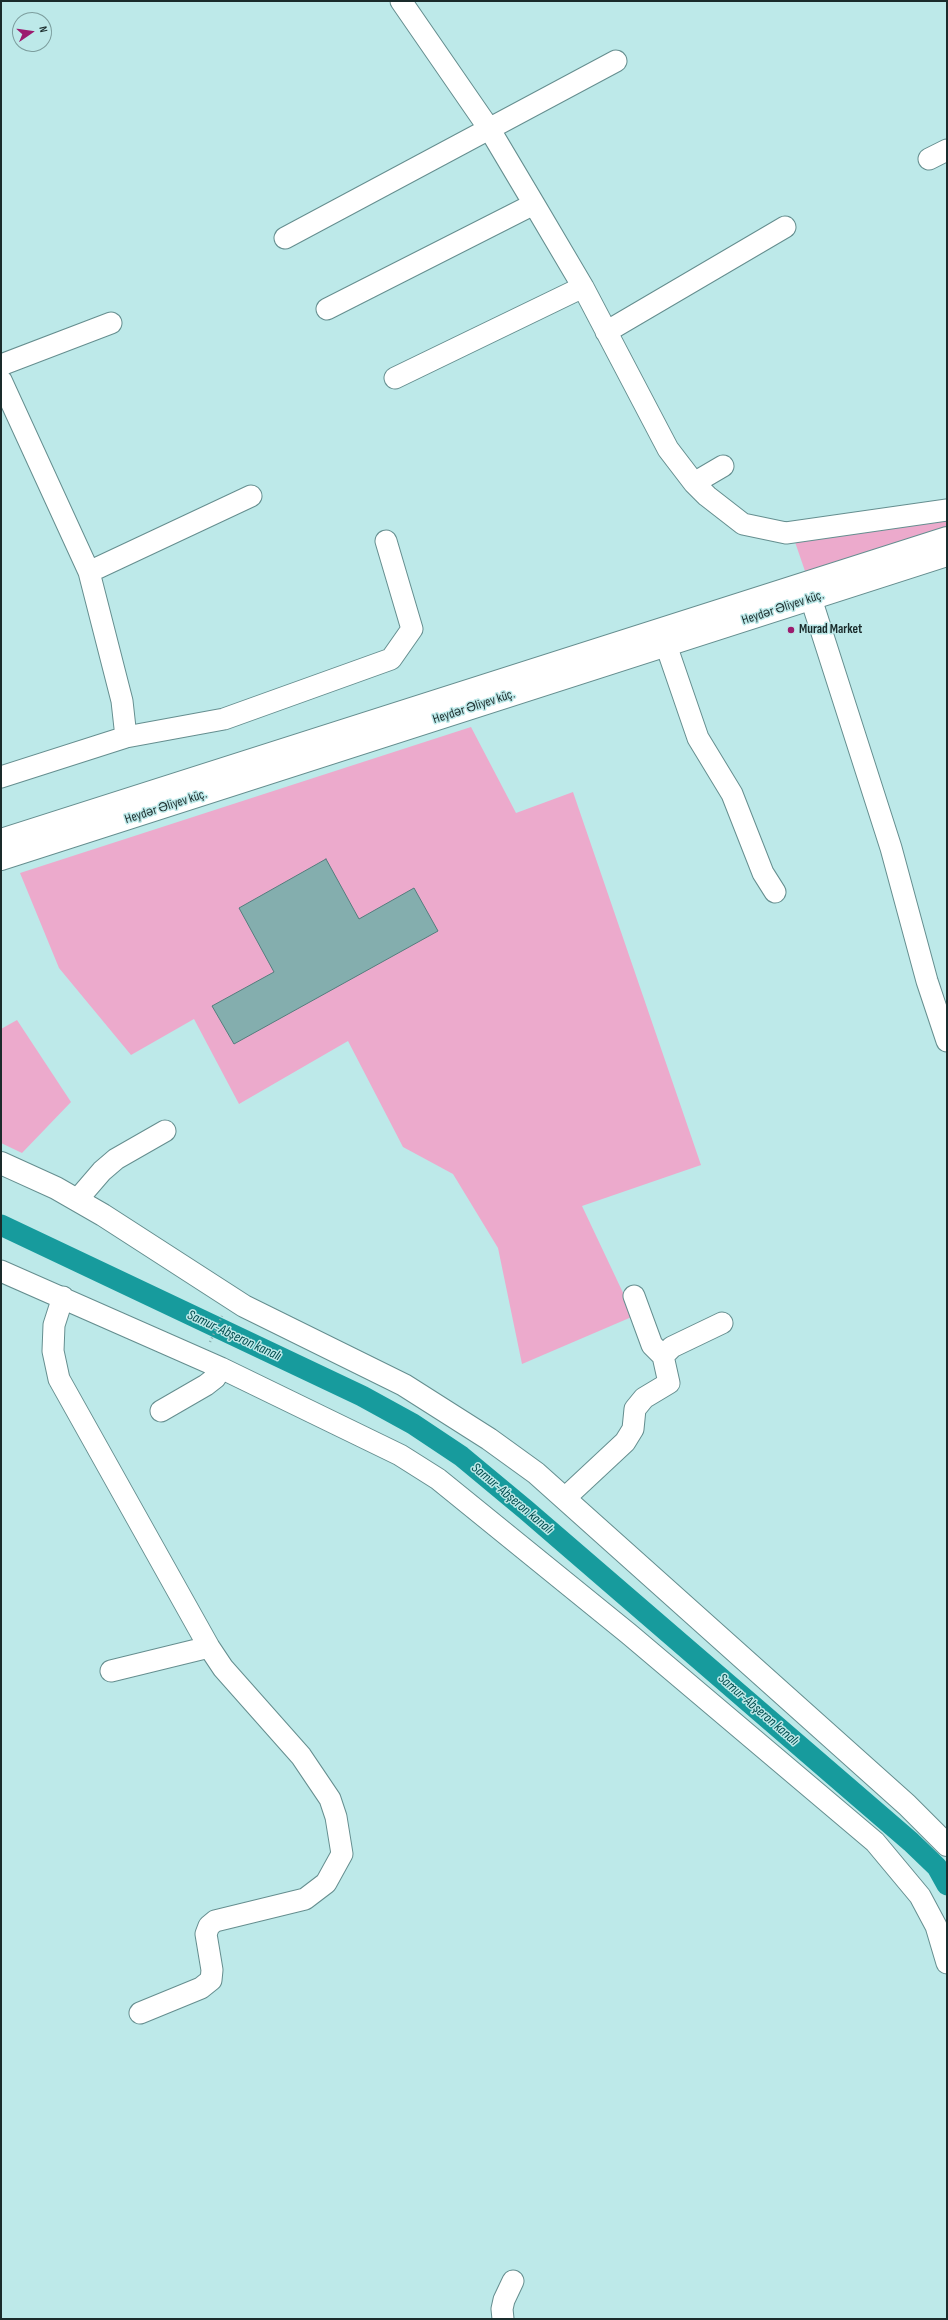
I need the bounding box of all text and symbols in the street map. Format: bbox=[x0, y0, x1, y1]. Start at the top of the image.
north arrow bbox=[12, 12, 52, 52]
text: N bbox=[36, 25, 50, 34]
street label: Heydər Əliyev küç. bbox=[740, 587, 826, 629]
place label: Murad Market bbox=[799, 622, 862, 638]
marker: Murad Market bbox=[786, 625, 796, 635]
street label: Heydər Əliyev küç. bbox=[431, 686, 517, 728]
street label: Heydər Əliyev küç. bbox=[123, 786, 209, 828]
water label: Samur-Abşeron kanalı bbox=[184, 1307, 284, 1365]
water label: Samur-Abşeron kanalı bbox=[468, 1460, 556, 1538]
water label: Samur-Abşeron kanalı bbox=[714, 1670, 802, 1750]

